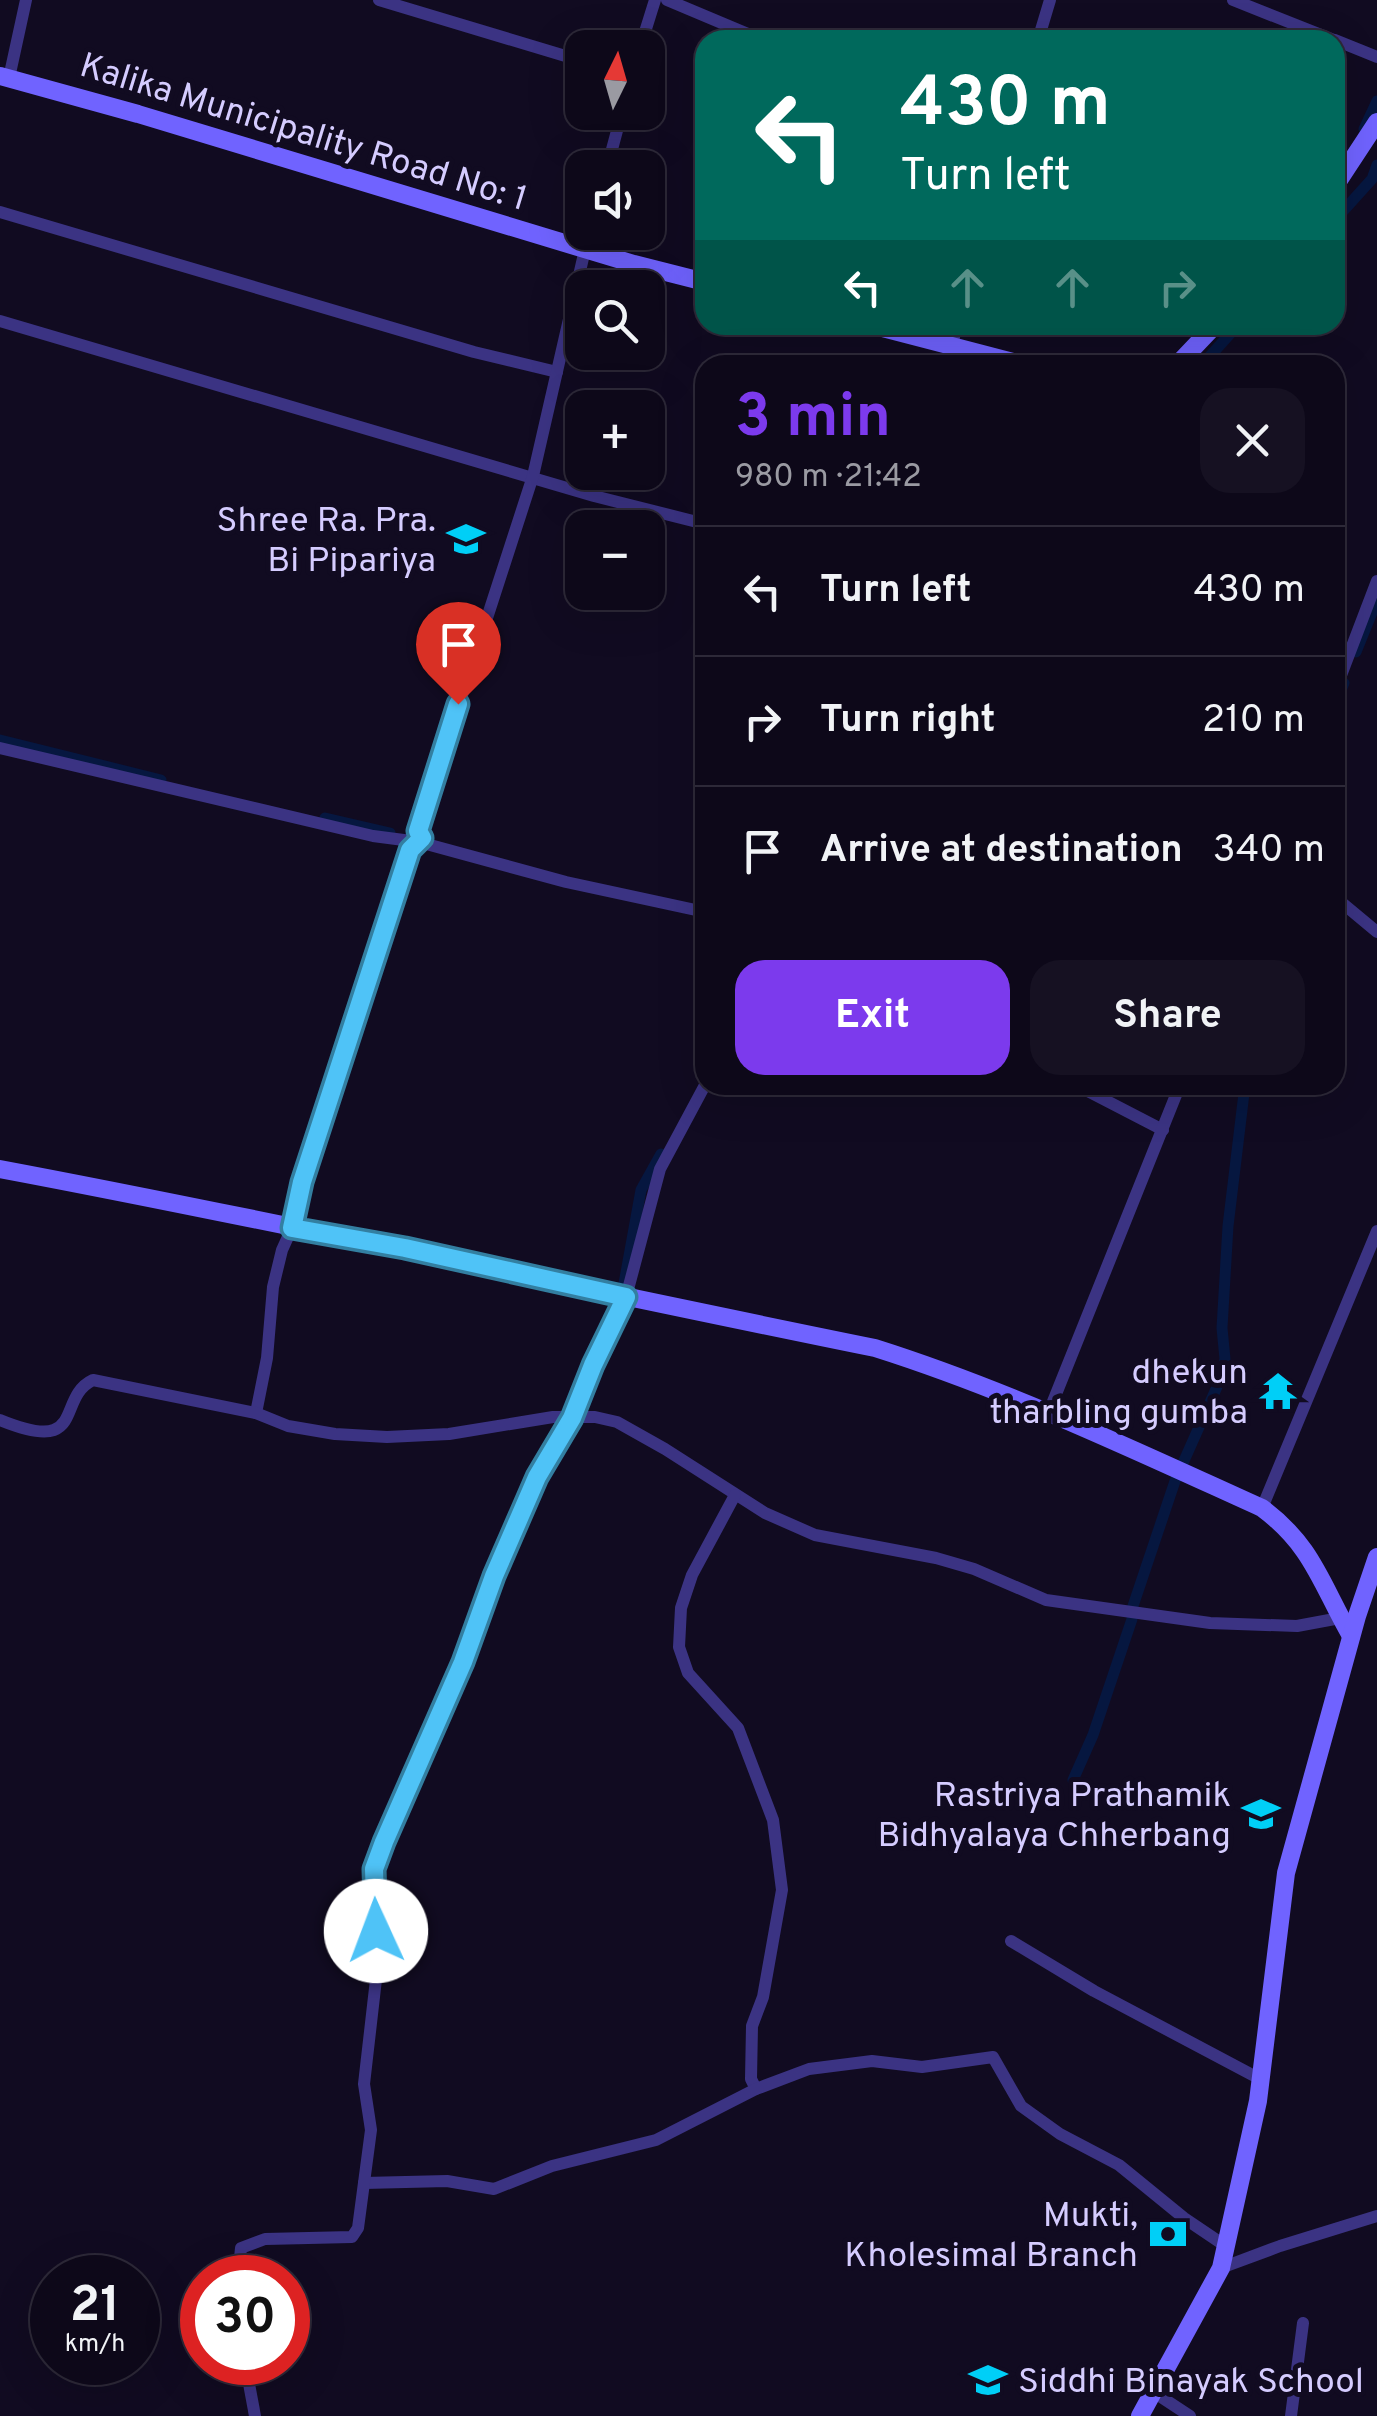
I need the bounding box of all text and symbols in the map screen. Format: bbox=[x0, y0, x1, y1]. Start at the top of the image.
north arrow bbox=[565, 30, 665, 130]
map controls bbox=[565, 30, 665, 610]
street label: Kalika Municipality Road No: 1 bbox=[74, 45, 532, 223]
text: 430 m bbox=[900, 62, 1111, 151]
icon: left bbox=[735, 70, 865, 200]
text: Turn left bbox=[900, 149, 1071, 206]
button: sound bbox=[565, 150, 665, 250]
icon: left bbox=[835, 260, 890, 315]
icon: ahead bbox=[940, 260, 995, 315]
icon: ahead bbox=[1045, 260, 1100, 315]
icon: right bbox=[1150, 260, 1205, 315]
button: search bbox=[565, 270, 665, 370]
text: 3 min bbox=[735, 382, 891, 458]
button: close bbox=[1200, 388, 1305, 493]
button: + bbox=[565, 390, 665, 490]
text: 980 m · 21:42 bbox=[735, 458, 922, 498]
place label: Shree Ra. Pra. Bi Pipariya bbox=[216, 500, 436, 584]
button: − bbox=[565, 510, 665, 610]
school or university icon: Shree Ra. Pra. Bi Pipariya bbox=[445, 518, 487, 560]
icon: left bbox=[735, 564, 790, 619]
text: Turn left bbox=[820, 567, 972, 616]
text: 430 m bbox=[1193, 567, 1305, 616]
pin bbox=[416, 602, 501, 705]
icon: arrive bbox=[431, 617, 486, 672]
icon: right bbox=[735, 694, 790, 749]
text: Turn right bbox=[820, 697, 995, 746]
text: 210 m bbox=[1202, 697, 1305, 746]
icon: arrive bbox=[735, 824, 790, 879]
text: Arrive at destination bbox=[820, 827, 1183, 876]
text: 340 m bbox=[1213, 827, 1325, 876]
button: Exit bbox=[735, 960, 1010, 1075]
button: Share bbox=[1030, 960, 1305, 1075]
place label: dhekun tharbling gumba bbox=[990, 1352, 1248, 1436]
temple icon: dhekun tharbling gumba bbox=[1257, 1370, 1299, 1412]
place label: Rastriya Prathamik Bidhyalaya Chherbang bbox=[878, 1775, 1231, 1859]
school or university icon: Rastriya Prathamik Bidhyalaya Chherbang bbox=[1240, 1793, 1282, 1835]
position arrow bbox=[324, 1879, 428, 1983]
place label: Mukti, Kholesimal Branch bbox=[844, 2195, 1138, 2279]
bank icon: Mukti, Kholesimal Branch bbox=[1147, 2213, 1189, 2255]
speed limit sign: 30 bbox=[180, 2255, 310, 2385]
text: 21 bbox=[70, 2276, 120, 2339]
text: km/h bbox=[65, 2329, 125, 2361]
school or university icon: Siddhi Binayak School bbox=[967, 2359, 1009, 2401]
place label: Siddhi Binayak School bbox=[1018, 2361, 1364, 2405]

